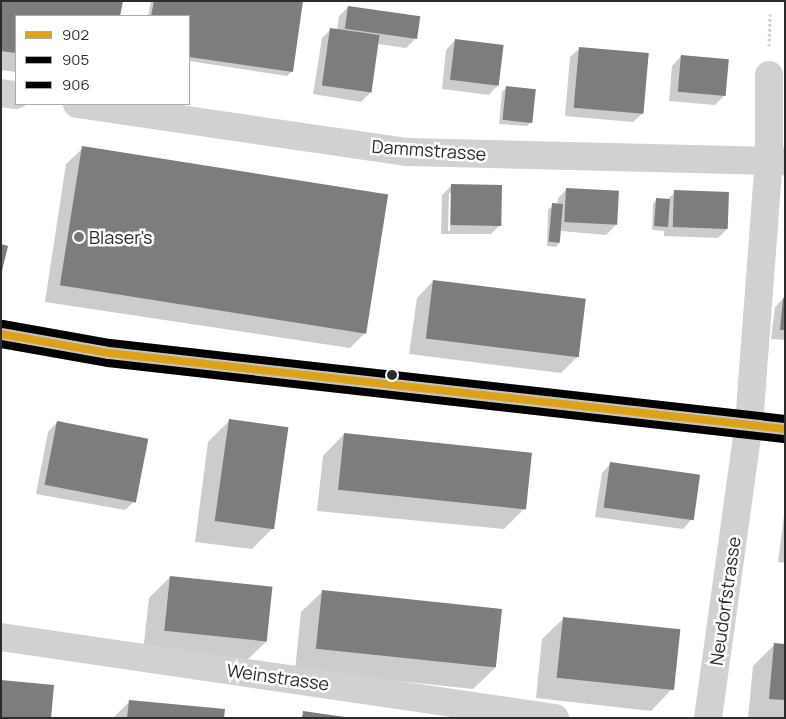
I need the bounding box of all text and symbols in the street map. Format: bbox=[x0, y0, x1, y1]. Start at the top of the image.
legend bbox=[15, 15, 190, 105]
text: 902 bbox=[62, 24, 89, 45]
text: 905 bbox=[62, 49, 89, 70]
text: 906 bbox=[62, 74, 90, 95]
street label: Dammstrasse bbox=[371, 135, 487, 165]
place label: Blaser's bbox=[89, 226, 153, 248]
marker: Blaser's bbox=[73, 231, 85, 243]
unlabelled marker bbox=[387, 370, 397, 380]
street label: Neudorfstrasse bbox=[705, 535, 745, 667]
street label: Weinstrasse bbox=[225, 659, 331, 695]

